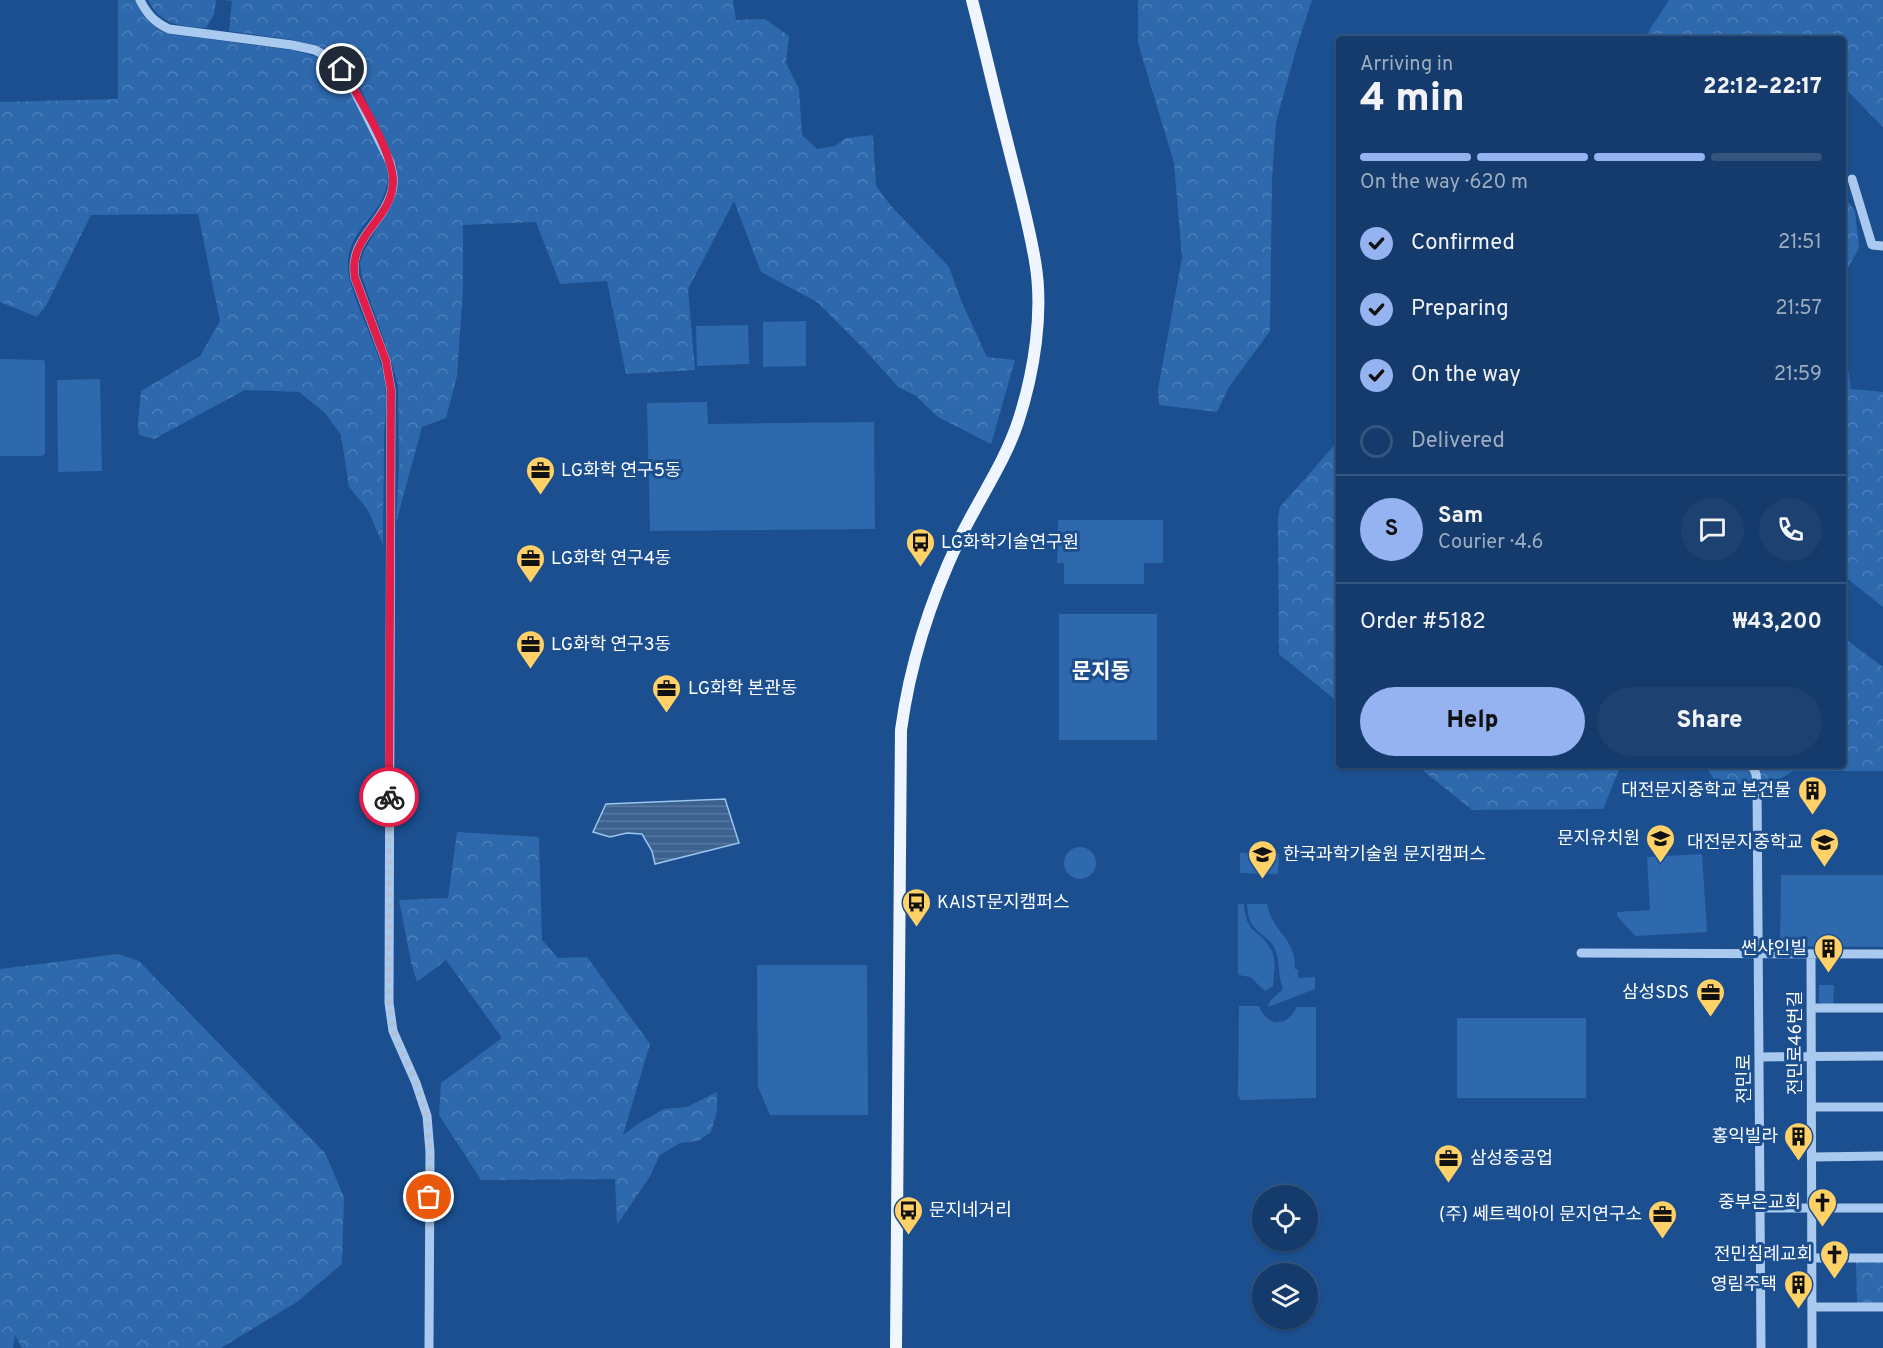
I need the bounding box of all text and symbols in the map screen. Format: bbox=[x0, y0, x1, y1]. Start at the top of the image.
pin bbox=[316, 43, 367, 94]
icon: home bbox=[325, 52, 358, 85]
text: Arriving in bbox=[1360, 52, 1453, 78]
text: 22:12–22:17 bbox=[1703, 74, 1822, 101]
text: 4 min bbox=[1360, 76, 1465, 125]
text: On the way · 620 m bbox=[1360, 170, 1528, 196]
icon: check bbox=[1360, 227, 1393, 260]
text: Confirmed bbox=[1411, 230, 1515, 257]
text: 21:51 bbox=[1778, 230, 1822, 256]
icon: check bbox=[1360, 293, 1393, 326]
text: Preparing bbox=[1411, 296, 1509, 323]
text: 21:57 bbox=[1775, 296, 1822, 322]
icon: check bbox=[1360, 359, 1393, 392]
text: On the way bbox=[1411, 362, 1521, 389]
text: 21:59 bbox=[1774, 362, 1822, 388]
text: Delivered bbox=[1411, 428, 1505, 455]
office icon: LG화학 연구5동 bbox=[524, 454, 556, 496]
place label: LG화학 연구5동 bbox=[561, 460, 681, 483]
button: chat bbox=[1681, 498, 1744, 561]
button: phone bbox=[1759, 498, 1822, 561]
text: Sam bbox=[1438, 503, 1483, 530]
text: S bbox=[1385, 516, 1398, 543]
bus stop icon: LG화학기술연구원 bbox=[904, 526, 936, 568]
text: Courier · 4.6 bbox=[1438, 530, 1543, 556]
place label: LG화학기술연구원 bbox=[941, 532, 1079, 555]
office icon: LG화학 연구4동 bbox=[514, 542, 546, 584]
place label: LG화학 연구4동 bbox=[551, 548, 671, 571]
text: Order #5182 bbox=[1360, 609, 1486, 636]
text: ₩43,200 bbox=[1733, 609, 1822, 636]
office icon: LG화학 연구3동 bbox=[514, 628, 546, 670]
place label: LG화학 연구3동 bbox=[551, 634, 671, 657]
district label: 문지동 bbox=[1072, 659, 1130, 686]
office icon: LG화학 본관동 bbox=[651, 672, 683, 714]
place label: LG화학 본관동 bbox=[688, 678, 797, 701]
button: Help bbox=[1360, 687, 1585, 756]
button: Share bbox=[1597, 687, 1822, 756]
courier bbox=[359, 767, 419, 827]
building icon: 대전문지중학교 본건물 bbox=[1796, 774, 1828, 816]
place label: 대전문지중학교 본건물 bbox=[1621, 780, 1791, 803]
icon: bike bbox=[373, 781, 406, 814]
school or university icon: 문지유치원 bbox=[1645, 822, 1677, 864]
school or university icon: 대전문지중학교 bbox=[1808, 826, 1840, 868]
place label: 문지유치원 bbox=[1557, 828, 1640, 851]
place label: 대전문지중학교 bbox=[1687, 832, 1803, 855]
school or university icon: 한국과학기술원 문지캠퍼스 bbox=[1246, 838, 1278, 880]
place label: 한국과학기술원 문지캠퍼스 bbox=[1283, 844, 1486, 867]
bus stop icon: KAIST문지캠퍼스 bbox=[900, 886, 932, 928]
place label: KAIST문지캠퍼스 bbox=[937, 892, 1069, 915]
building icon: 썬샤인빌 bbox=[1812, 932, 1844, 974]
place label: 썬샤인빌 bbox=[1741, 938, 1807, 961]
office icon: 삼성SDS bbox=[1694, 976, 1726, 1018]
place label: 삼성SDS bbox=[1622, 982, 1689, 1005]
street label: 전민로46번길 bbox=[1785, 991, 1808, 1095]
street label: 전민로 bbox=[1734, 1054, 1757, 1104]
building icon: 홍익빌라 bbox=[1783, 1120, 1815, 1162]
place label: 홍익빌라 bbox=[1712, 1126, 1778, 1149]
office icon: 삼성중공업 bbox=[1433, 1142, 1465, 1184]
place label: 삼성중공업 bbox=[1470, 1148, 1553, 1171]
pin bbox=[403, 1171, 454, 1222]
icon: bag bbox=[412, 1180, 445, 1213]
map controls bbox=[1252, 1185, 1318, 1329]
button: locate bbox=[1252, 1185, 1318, 1251]
church icon: 중부은교회 bbox=[1806, 1186, 1838, 1228]
place label: 중부은교회 bbox=[1718, 1192, 1801, 1215]
bus stop icon: 문지네거리 bbox=[892, 1194, 924, 1236]
office icon: (주) 쎄트렉아이 문지연구소 bbox=[1647, 1198, 1679, 1240]
place label: 문지네거리 bbox=[929, 1200, 1012, 1223]
place label: (주) 쎄트렉아이 문지연구소 bbox=[1439, 1204, 1642, 1227]
church icon: 전민침례교회 bbox=[1818, 1238, 1850, 1280]
place label: 전민침례교회 bbox=[1714, 1244, 1813, 1267]
button: layers bbox=[1252, 1263, 1318, 1329]
building icon: 영림주택 bbox=[1782, 1268, 1814, 1310]
place label: 영림주택 bbox=[1711, 1274, 1777, 1297]

